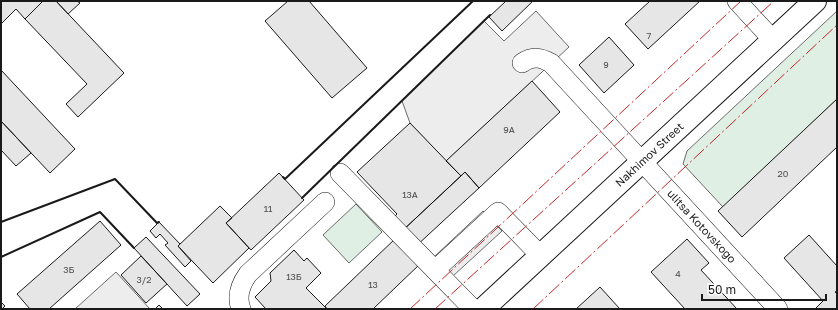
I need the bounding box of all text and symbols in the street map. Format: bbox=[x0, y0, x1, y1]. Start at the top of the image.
house number: 7 bbox=[647, 30, 652, 41]
house number: 9 bbox=[603, 59, 609, 70]
street label: Nakhimov Street bbox=[612, 119, 686, 189]
house number: 9А bbox=[503, 124, 515, 135]
house number: 20 bbox=[778, 168, 789, 179]
street label: ulitsa Kotovskogo bbox=[665, 187, 739, 266]
house number: 13А bbox=[402, 189, 418, 200]
house number: 11 bbox=[264, 203, 273, 214]
house number: 3Б bbox=[63, 264, 75, 275]
house number: 4 bbox=[675, 268, 681, 279]
house number: 13Б bbox=[286, 271, 302, 282]
house number: 3/2 bbox=[137, 274, 151, 285]
scale bar bbox=[702, 276, 826, 302]
house number: 13 bbox=[368, 279, 378, 290]
text: 50 m bbox=[708, 282, 736, 297]

